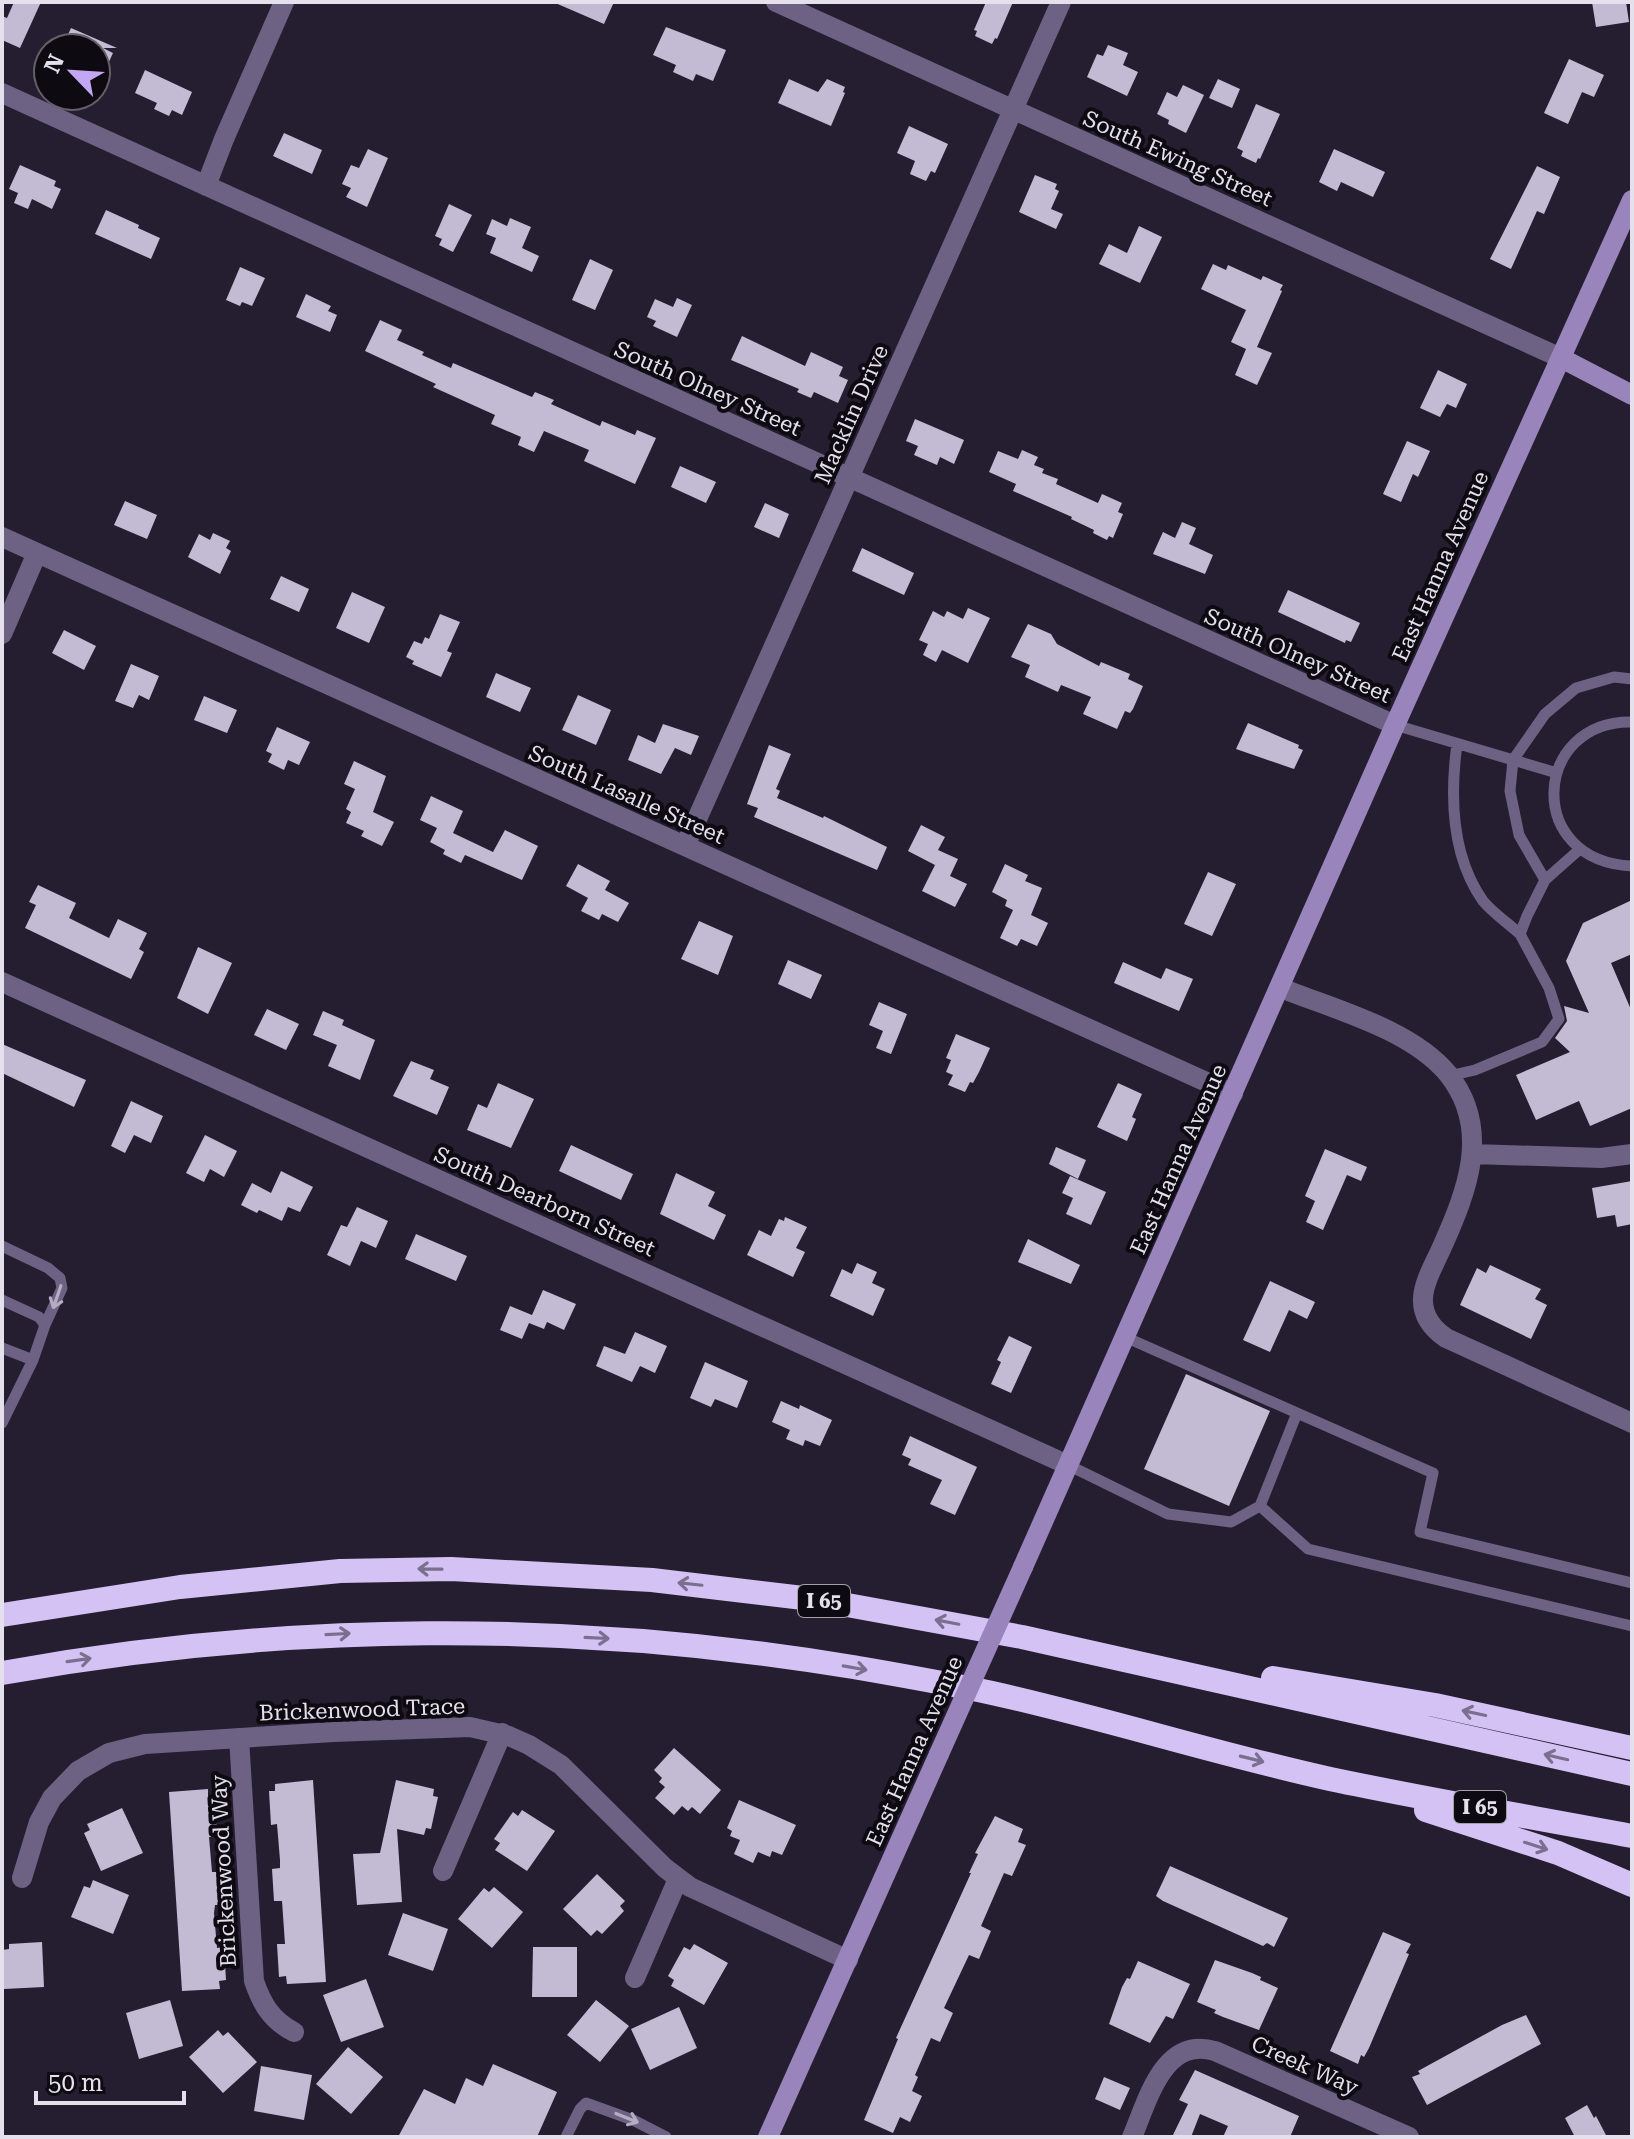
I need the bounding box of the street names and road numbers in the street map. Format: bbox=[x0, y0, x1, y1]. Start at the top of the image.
street label: South Ewing Street bbox=[1080, 106, 1276, 211]
street label: South Olney Street bbox=[611, 336, 805, 441]
street label: Macklin Drive bbox=[810, 341, 893, 487]
street label: East Hanna Avenue bbox=[1387, 467, 1494, 665]
street label: South Olney Street bbox=[1201, 603, 1395, 708]
street label: South Lasalle Street bbox=[525, 740, 729, 849]
street label: East Hanna Avenue bbox=[1125, 1060, 1232, 1258]
street label: South Dearborn Street bbox=[431, 1141, 659, 1261]
road number: I 65 bbox=[798, 1585, 850, 1617]
street label: East Hanna Avenue bbox=[861, 1652, 968, 1850]
street label: Brickenwood Trace bbox=[259, 1693, 466, 1726]
street label: Brickenwood Way bbox=[206, 1774, 241, 1968]
road number: I 65 bbox=[1454, 1791, 1506, 1823]
street label: Creek Way bbox=[1248, 2031, 1362, 2100]

